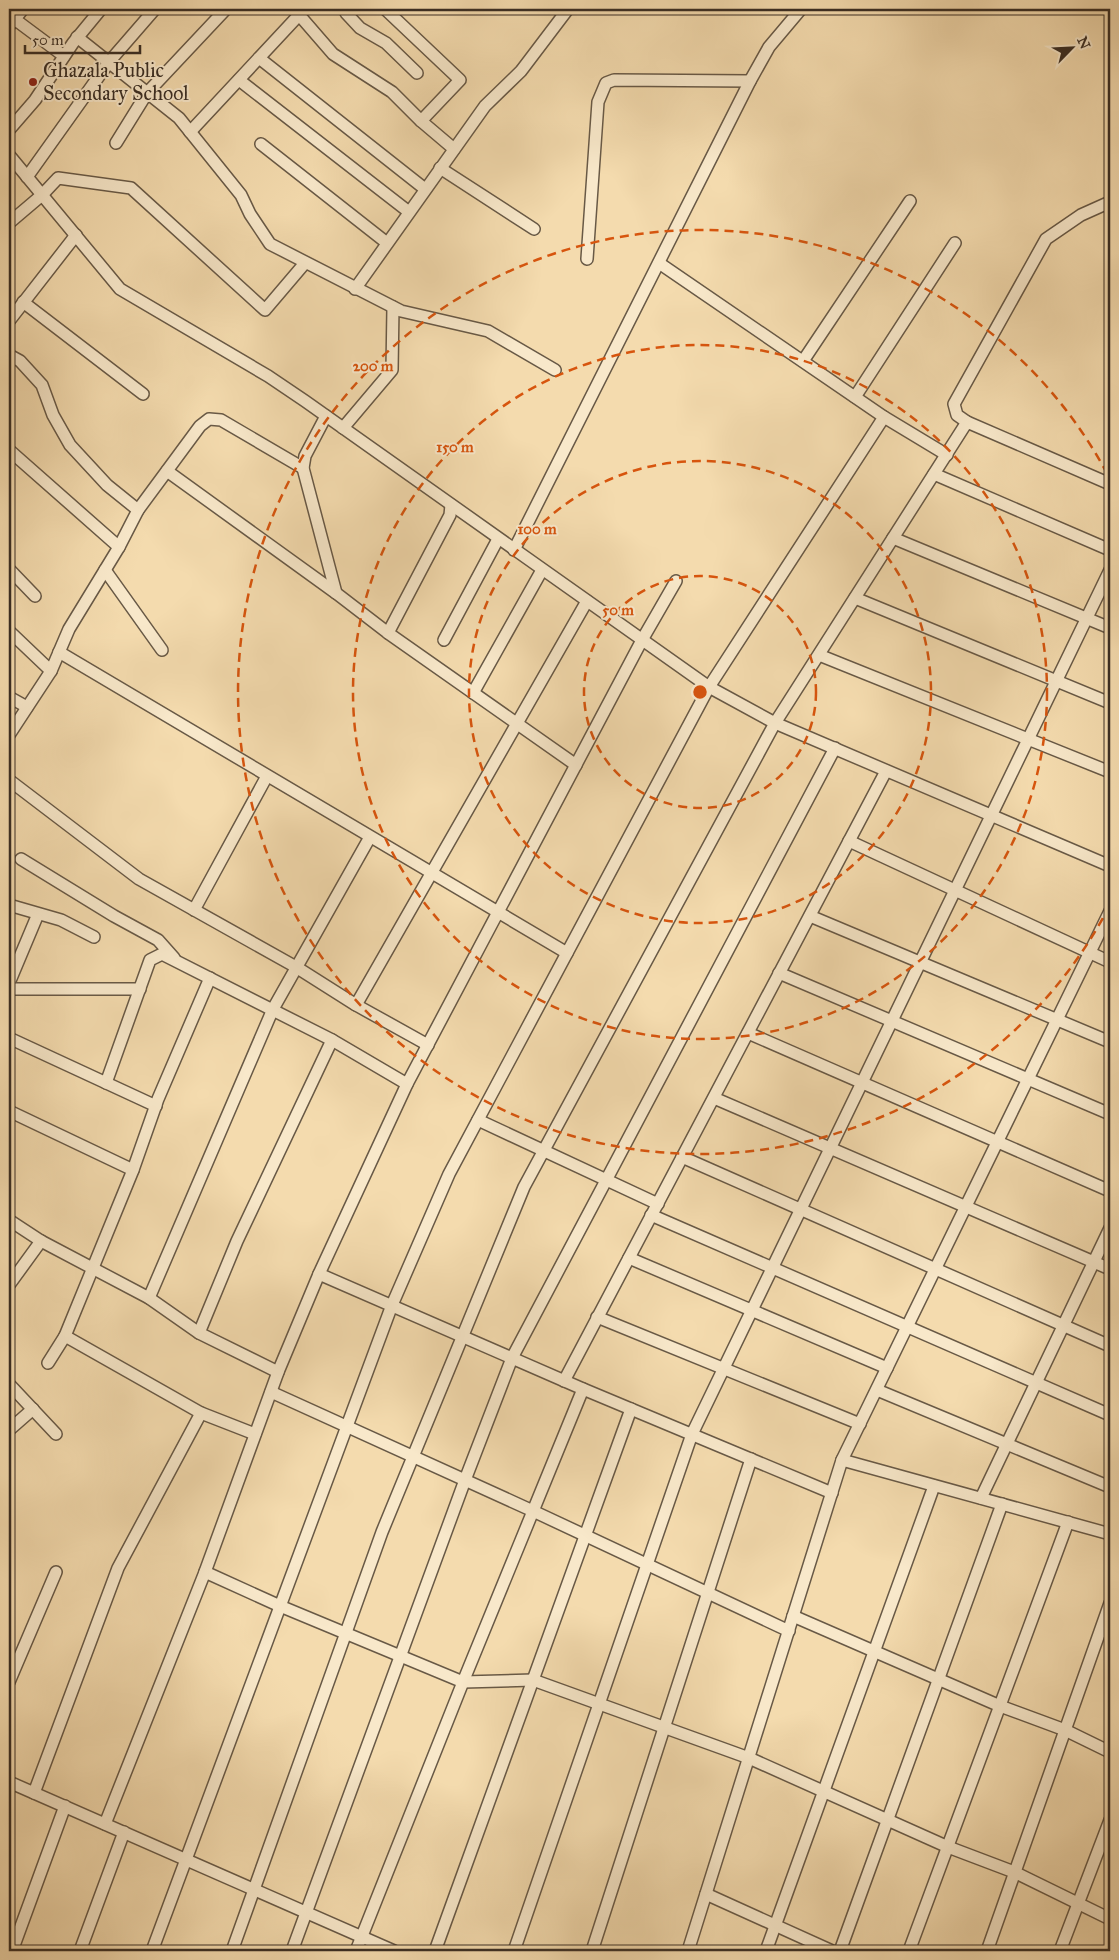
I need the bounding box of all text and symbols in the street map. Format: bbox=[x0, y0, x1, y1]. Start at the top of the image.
scale bar bbox=[25, 22, 140, 54]
north arrow bbox=[1046, 22, 1096, 72]
text: 50 m bbox=[32, 31, 64, 49]
text: N bbox=[1073, 34, 1094, 52]
place label: Ghazala Public Secondary School bbox=[43, 58, 189, 105]
marker: Ghazala Public Secondary School bbox=[27, 76, 39, 88]
text: 200 m bbox=[353, 357, 394, 375]
text: 150 m bbox=[436, 438, 474, 456]
text: 100 m bbox=[517, 520, 557, 538]
text: 50 m bbox=[602, 601, 634, 619]
centre of rings bbox=[691, 683, 709, 701]

